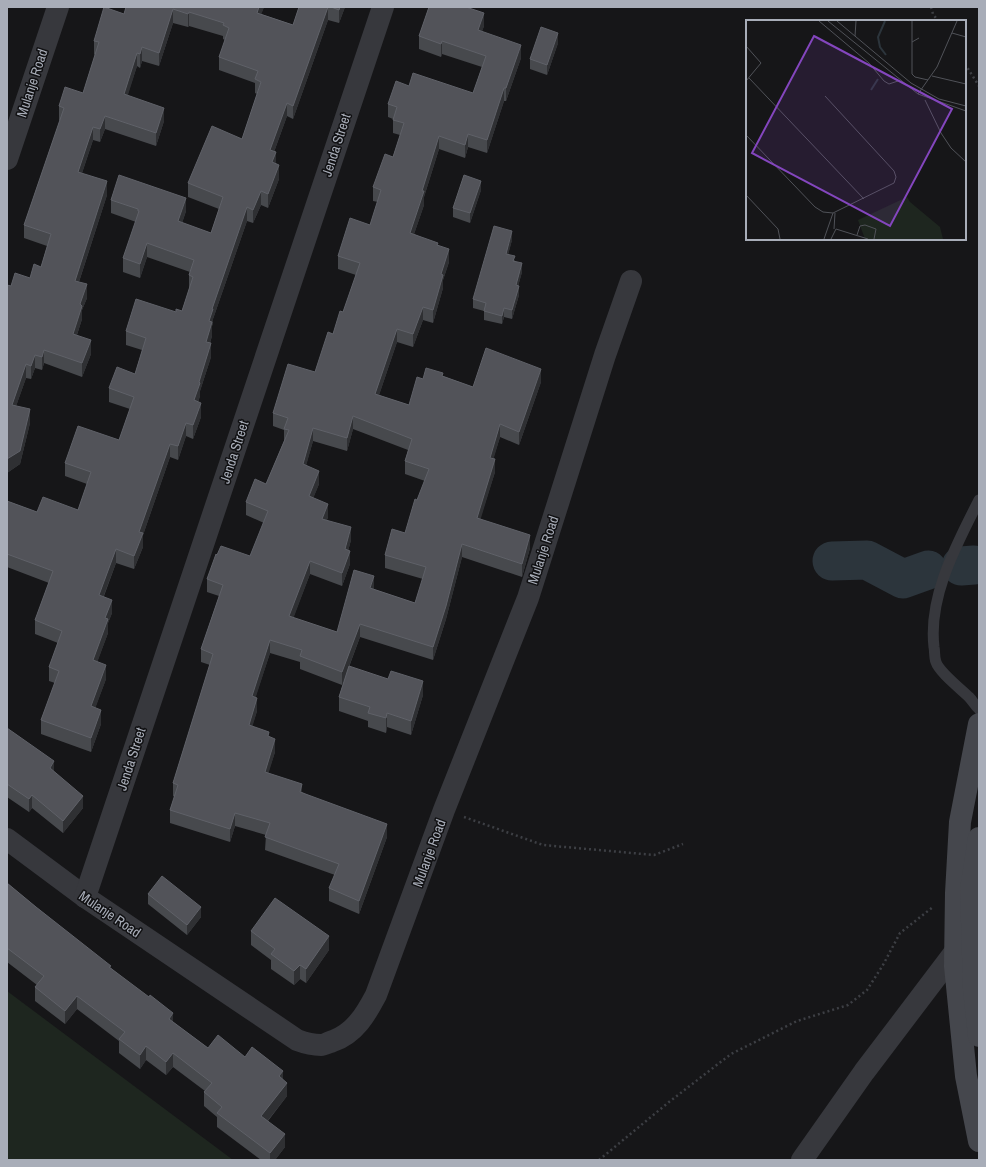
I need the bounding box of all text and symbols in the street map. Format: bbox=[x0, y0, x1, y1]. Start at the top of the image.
inset map bbox=[746, 20, 966, 240]
street label: Mulanje Road bbox=[12, 47, 52, 119]
street label: Jenda Street bbox=[317, 111, 355, 179]
street label: Jenda Street bbox=[215, 418, 253, 486]
street label: Mulanje Road bbox=[523, 514, 563, 586]
street label: Jenda Street bbox=[112, 725, 150, 793]
street label: Mulanje Road bbox=[408, 817, 450, 889]
street label: Mulanje Road bbox=[76, 887, 144, 941]

